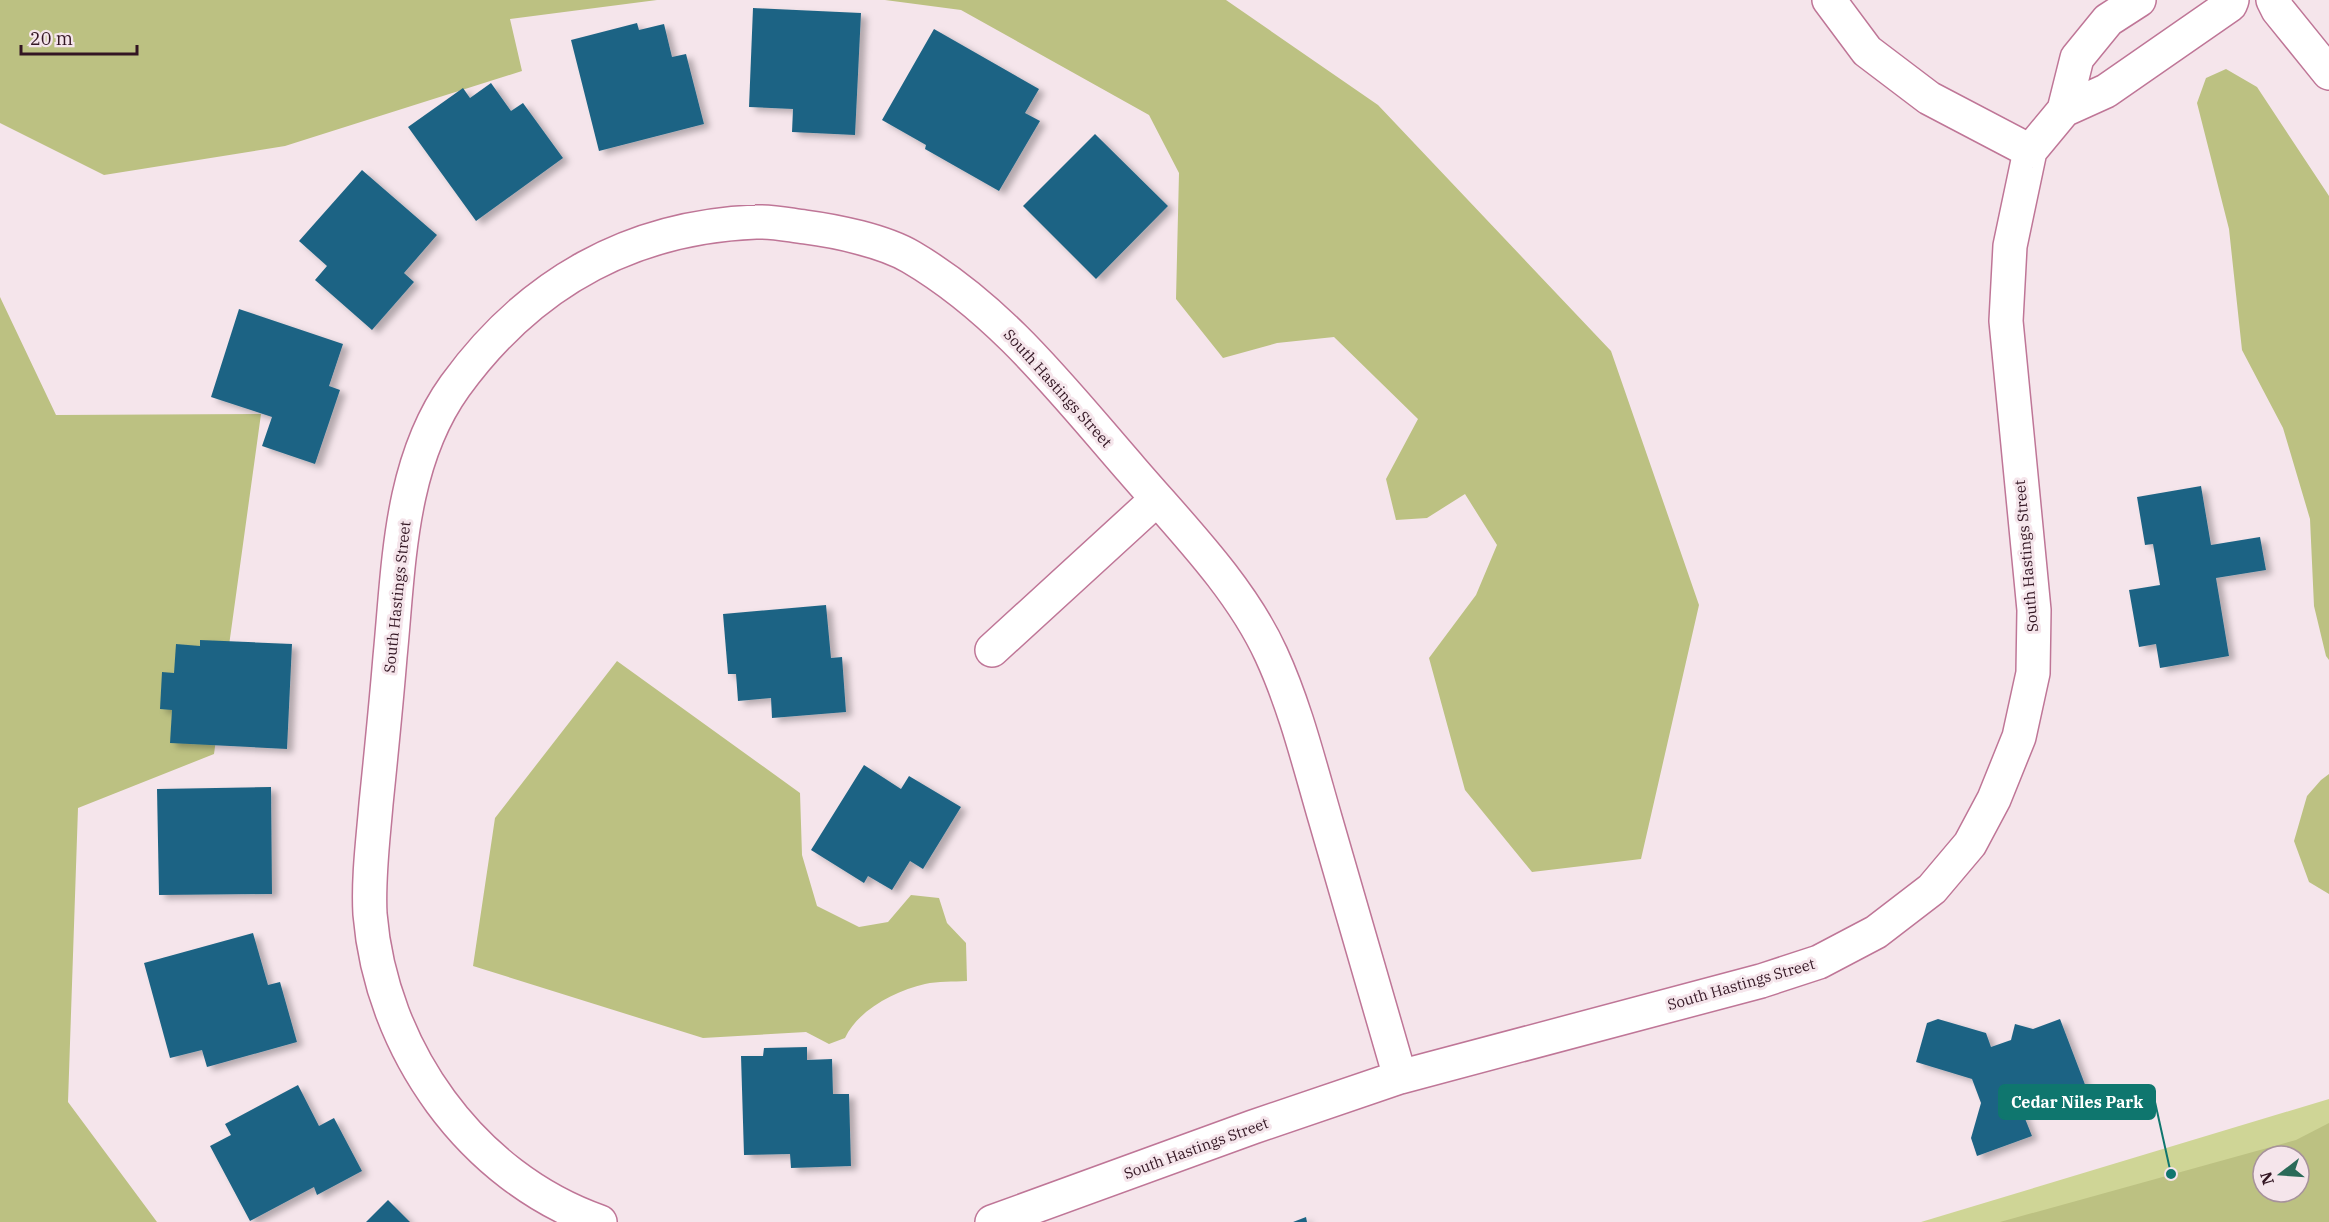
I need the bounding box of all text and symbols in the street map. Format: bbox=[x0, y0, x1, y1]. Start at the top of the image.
scale bar bbox=[21, 18, 136, 56]
text: 20 m bbox=[30, 27, 73, 50]
street label: South Hastings Street bbox=[1000, 325, 1116, 451]
street label: South Hastings Street bbox=[2010, 479, 2042, 633]
street label: South Hastings Street bbox=[380, 520, 414, 674]
street label: South Hastings Street bbox=[1665, 954, 1817, 1014]
callout: Cedar Niles Park bbox=[1999, 1085, 2155, 1119]
text: Cedar Niles Park bbox=[2011, 1092, 2143, 1112]
street label: South Hastings Street bbox=[1121, 1113, 1271, 1183]
north arrow bbox=[2251, 1144, 2311, 1204]
text: N bbox=[2255, 1169, 2278, 1187]

